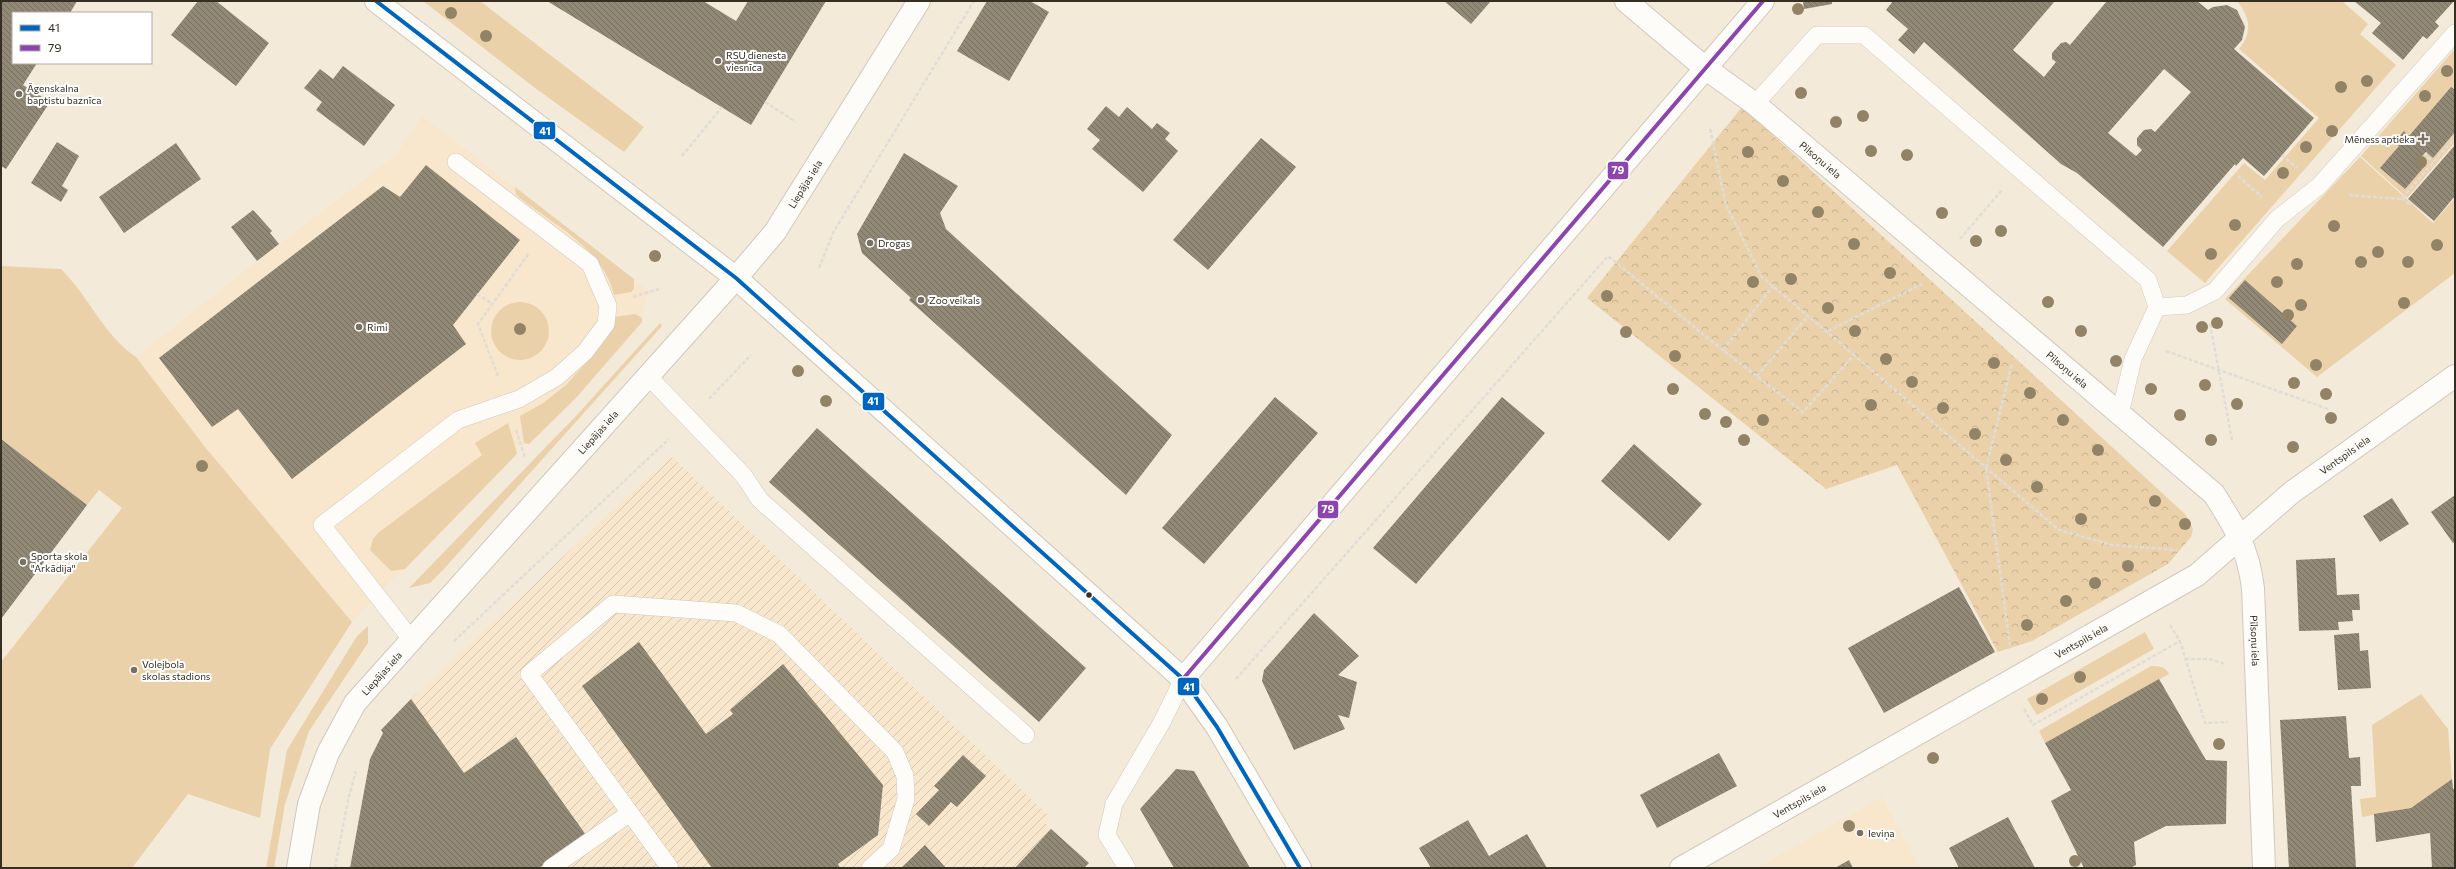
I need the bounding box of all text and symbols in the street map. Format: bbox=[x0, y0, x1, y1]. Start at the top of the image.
legend bbox=[12, 12, 152, 64]
text: 41 bbox=[48, 20, 60, 34]
text: 79 bbox=[48, 40, 62, 54]
place label: RSU dienesta viesnīca bbox=[726, 49, 786, 73]
marker: RSU dienesta viesnīca bbox=[713, 56, 723, 66]
place label: Āgenskalna baptistu baznīca bbox=[27, 82, 101, 106]
marker: Āgenskalna baptistu baznīca bbox=[14, 89, 24, 99]
line badge: 41 bbox=[533, 121, 556, 140]
text: 41 bbox=[539, 124, 551, 137]
place label: Mēness aptieka bbox=[2345, 133, 2415, 145]
marker: Mēness aptieka bbox=[2418, 134, 2428, 144]
street label: Pilsoņu iela bbox=[1797, 139, 1844, 181]
street label: Liepājas iela bbox=[785, 158, 825, 210]
line badge: 79 bbox=[1607, 161, 1629, 180]
text: 79 bbox=[1612, 163, 1625, 176]
place label: Drogas bbox=[878, 237, 911, 249]
marker: Drogas bbox=[865, 238, 875, 248]
place label: Zoo veikals bbox=[929, 294, 981, 306]
marker: Zoo veikals bbox=[916, 295, 926, 305]
place label: Rimi bbox=[367, 321, 388, 333]
marker: Rimi bbox=[354, 322, 364, 332]
street label: Pilsoņu iela bbox=[2044, 348, 2091, 390]
line badge: 41 bbox=[862, 392, 885, 411]
text: 41 bbox=[867, 394, 879, 407]
street label: Liepājas iela bbox=[575, 408, 621, 456]
street label: Ventspils iela bbox=[2317, 433, 2372, 477]
line badge: 79 bbox=[1317, 500, 1339, 519]
text: 79 bbox=[1322, 502, 1335, 515]
place label: Sporta skola "Arkādija" bbox=[31, 550, 87, 574]
marker: Sporta skola "Arkādija" bbox=[18, 557, 28, 567]
unlabelled marker bbox=[1084, 590, 1094, 600]
street label: Pilsoņu iela bbox=[2248, 615, 2262, 666]
street label: Ventspils iela bbox=[2052, 621, 2110, 661]
street label: Liepājas iela bbox=[359, 649, 404, 698]
place label: Volejbola skolas stadions bbox=[142, 658, 211, 682]
marker: Volejbola skolas stadions bbox=[129, 665, 139, 675]
line badge: 41 bbox=[1177, 677, 1200, 696]
text: 41 bbox=[1183, 680, 1195, 693]
street label: Ventspils iela bbox=[1771, 781, 1828, 821]
place label: Ieviņa bbox=[1868, 827, 1895, 840]
marker: Ieviņa bbox=[1855, 828, 1865, 838]

